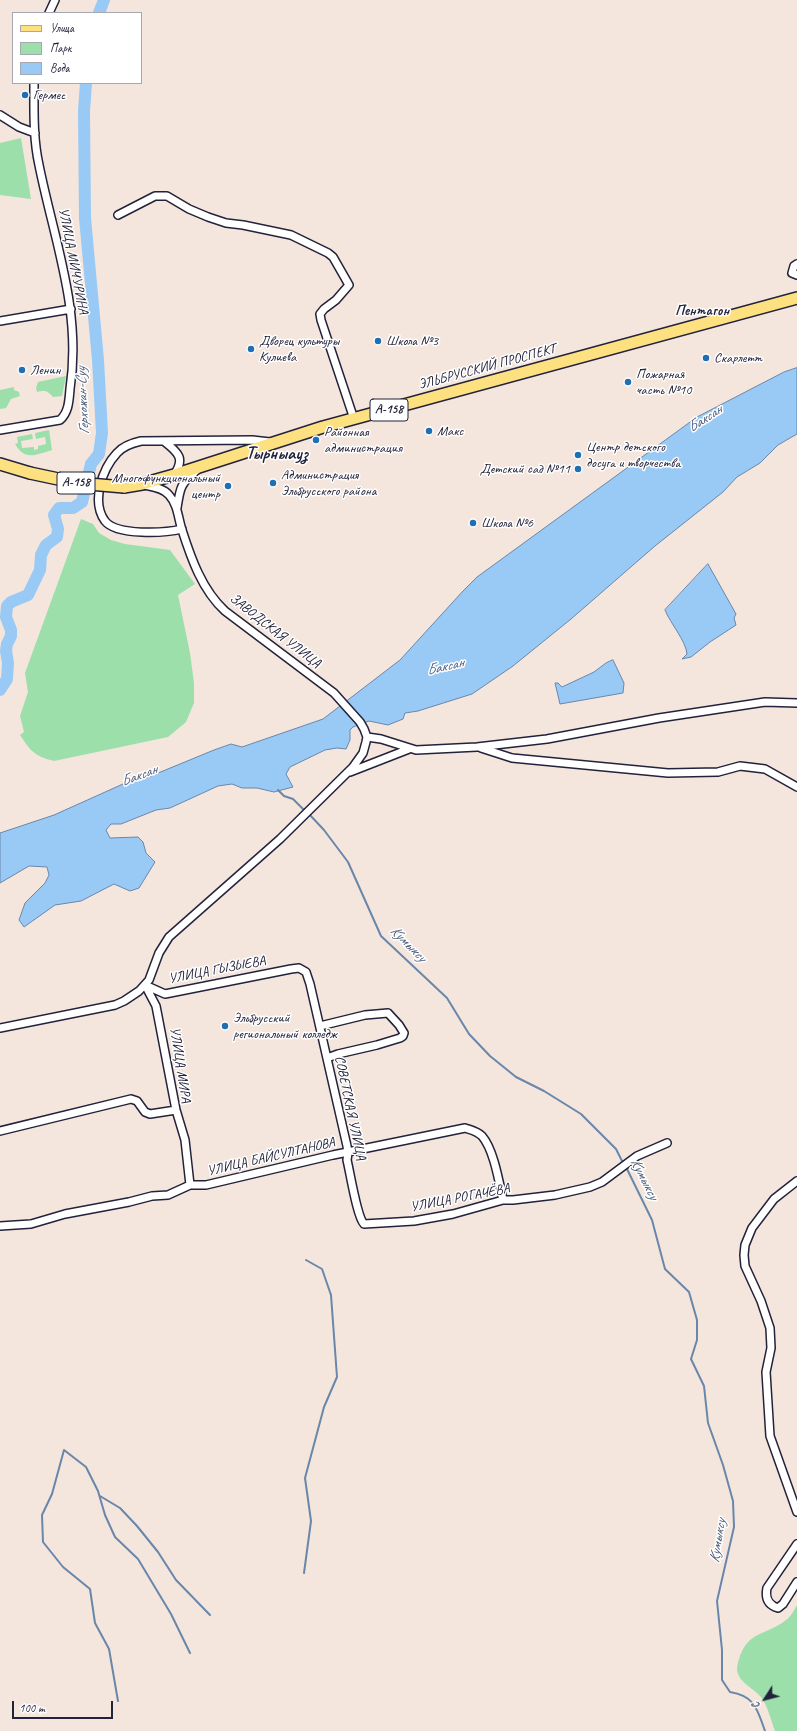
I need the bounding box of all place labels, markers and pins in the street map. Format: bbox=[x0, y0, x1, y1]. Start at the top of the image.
place label: Гермес bbox=[33, 87, 65, 103]
marker: Гермес bbox=[20, 90, 30, 100]
place label: Дворец культуры Кулиева bbox=[259, 333, 339, 366]
place label: Школа №3 bbox=[386, 333, 438, 349]
marker: Школа №3 bbox=[373, 336, 383, 346]
marker: Дворец культуры Кулиева bbox=[246, 344, 256, 354]
place label: Скарлетт bbox=[714, 350, 762, 366]
marker: Скарлетт bbox=[701, 353, 711, 363]
place label: Ленин bbox=[30, 362, 60, 378]
marker: Ленин bbox=[17, 365, 27, 375]
place label: Пожарная часть №10 bbox=[636, 366, 692, 398]
marker: Пожарная часть №10 bbox=[623, 377, 633, 387]
place label: Макс bbox=[437, 423, 463, 439]
place label: Районная администрация bbox=[324, 424, 402, 456]
marker: Макс bbox=[424, 426, 434, 436]
marker: Районная администрация bbox=[311, 435, 321, 445]
place label: Центр детского досуга и творчества bbox=[586, 439, 680, 472]
marker: Центр детского досуга и творчества bbox=[573, 450, 583, 460]
place label: Детский сад №11 bbox=[480, 461, 570, 477]
marker: Детский сад №11 bbox=[573, 464, 583, 474]
place label: Администрация Эльбрусского района bbox=[281, 467, 376, 500]
place label: Многофункциональный центр bbox=[112, 470, 220, 502]
marker: Администрация Эльбрусского района bbox=[268, 478, 278, 488]
marker: Многофункциональный центр bbox=[223, 481, 233, 491]
place label: Школа №6 bbox=[481, 515, 533, 531]
marker: Школа №6 bbox=[468, 518, 478, 528]
place label: Эльбрусский региональный колледж bbox=[233, 1010, 337, 1042]
marker: Эльбрусский региональный колледж bbox=[220, 1021, 230, 1031]

